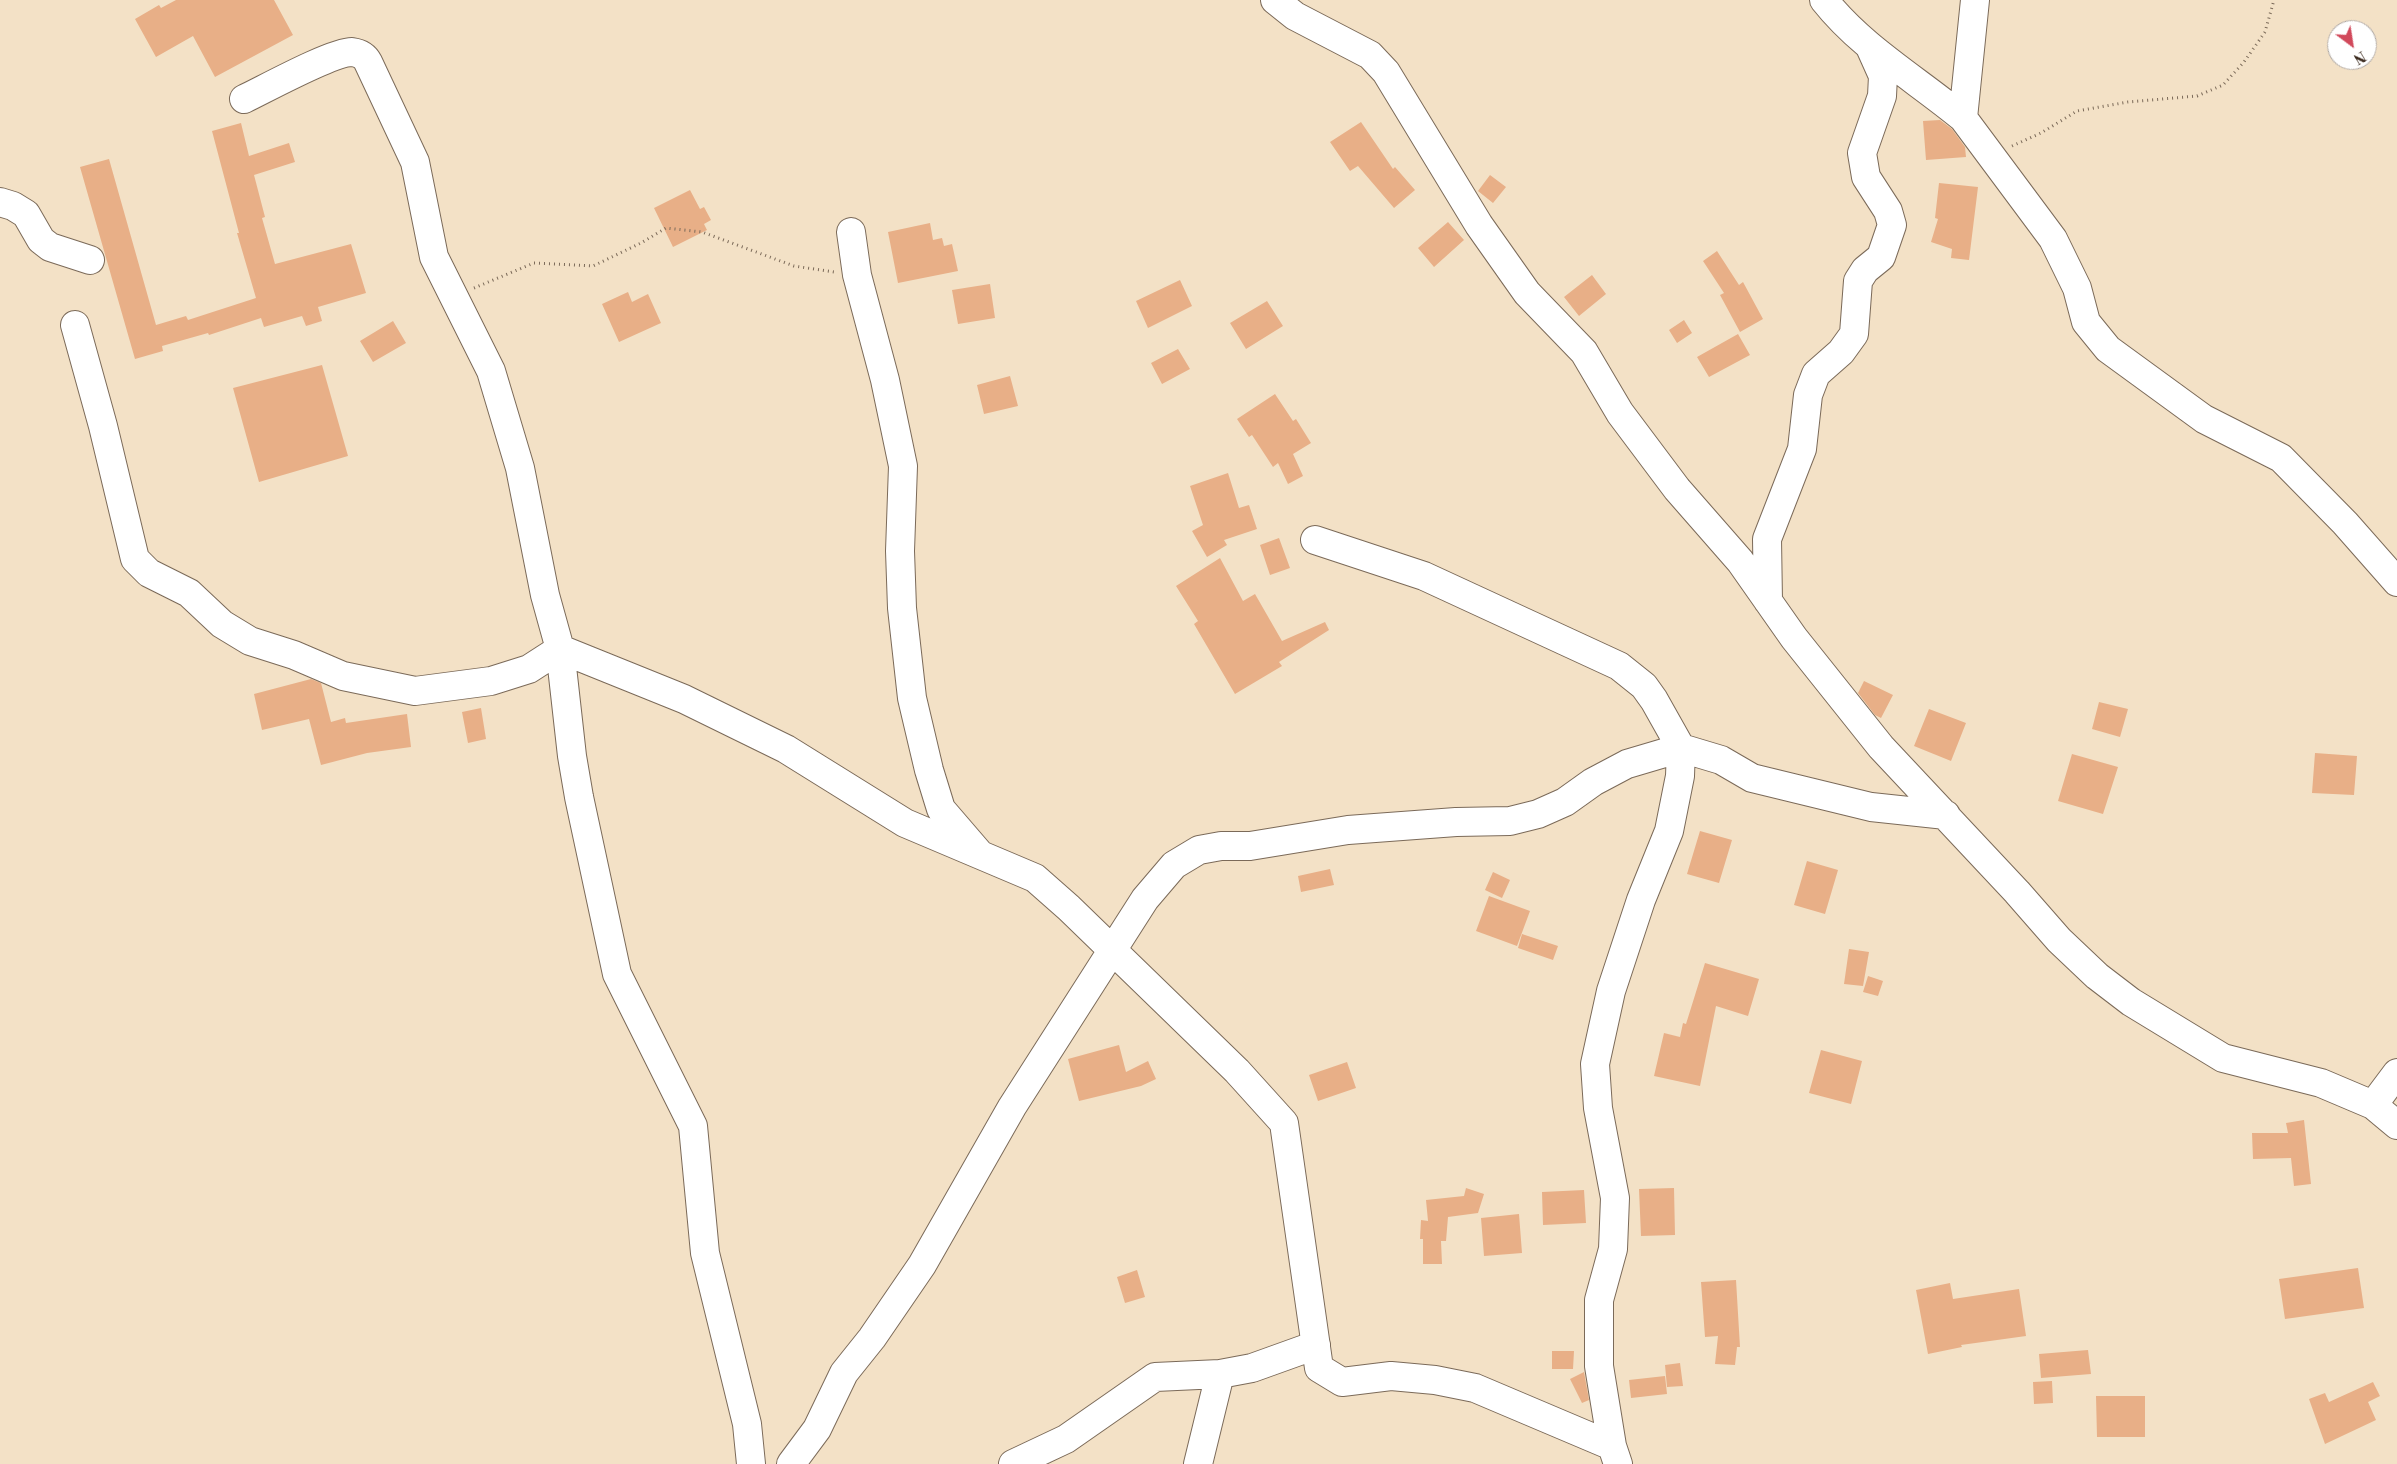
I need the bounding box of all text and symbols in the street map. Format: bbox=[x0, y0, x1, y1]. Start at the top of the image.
north arrow bbox=[2327, 20, 2377, 70]
text: N bbox=[2350, 46, 2369, 68]

